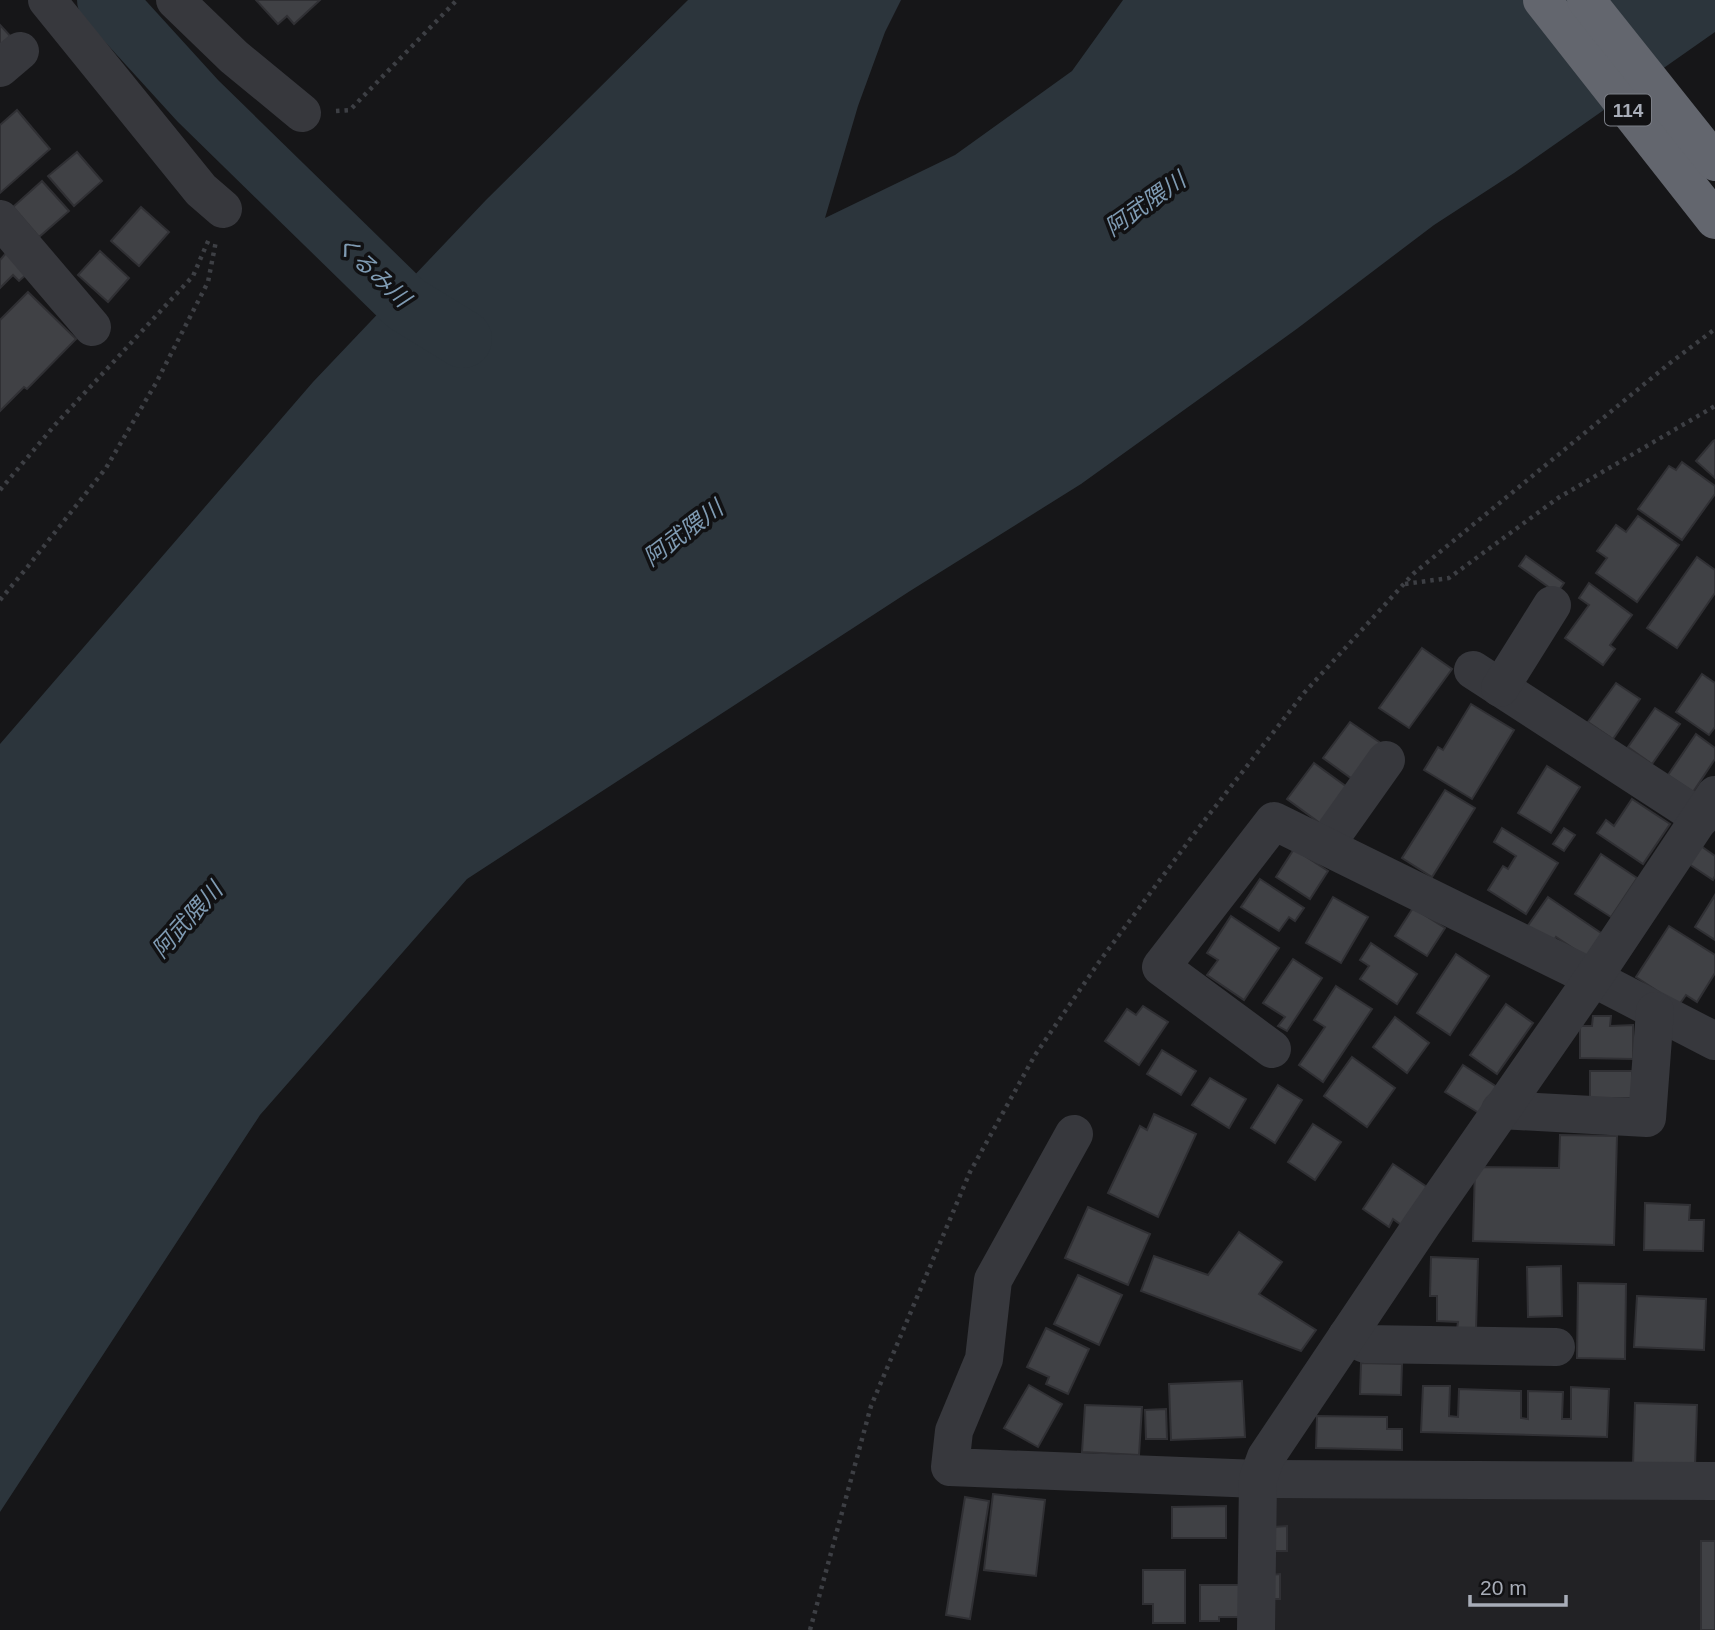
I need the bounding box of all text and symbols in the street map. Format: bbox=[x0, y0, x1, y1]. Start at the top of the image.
road number: 114 bbox=[1605, 94, 1651, 125]
water label: 阿武隈川 bbox=[1100, 165, 1193, 241]
water label: くるみ川 bbox=[331, 230, 418, 314]
water label: 阿武隈川 bbox=[638, 493, 730, 571]
water label: 阿武隈川 bbox=[147, 875, 229, 963]
scale bar bbox=[1470, 1564, 1566, 1608]
text: 20 m bbox=[1480, 1576, 1527, 1599]

